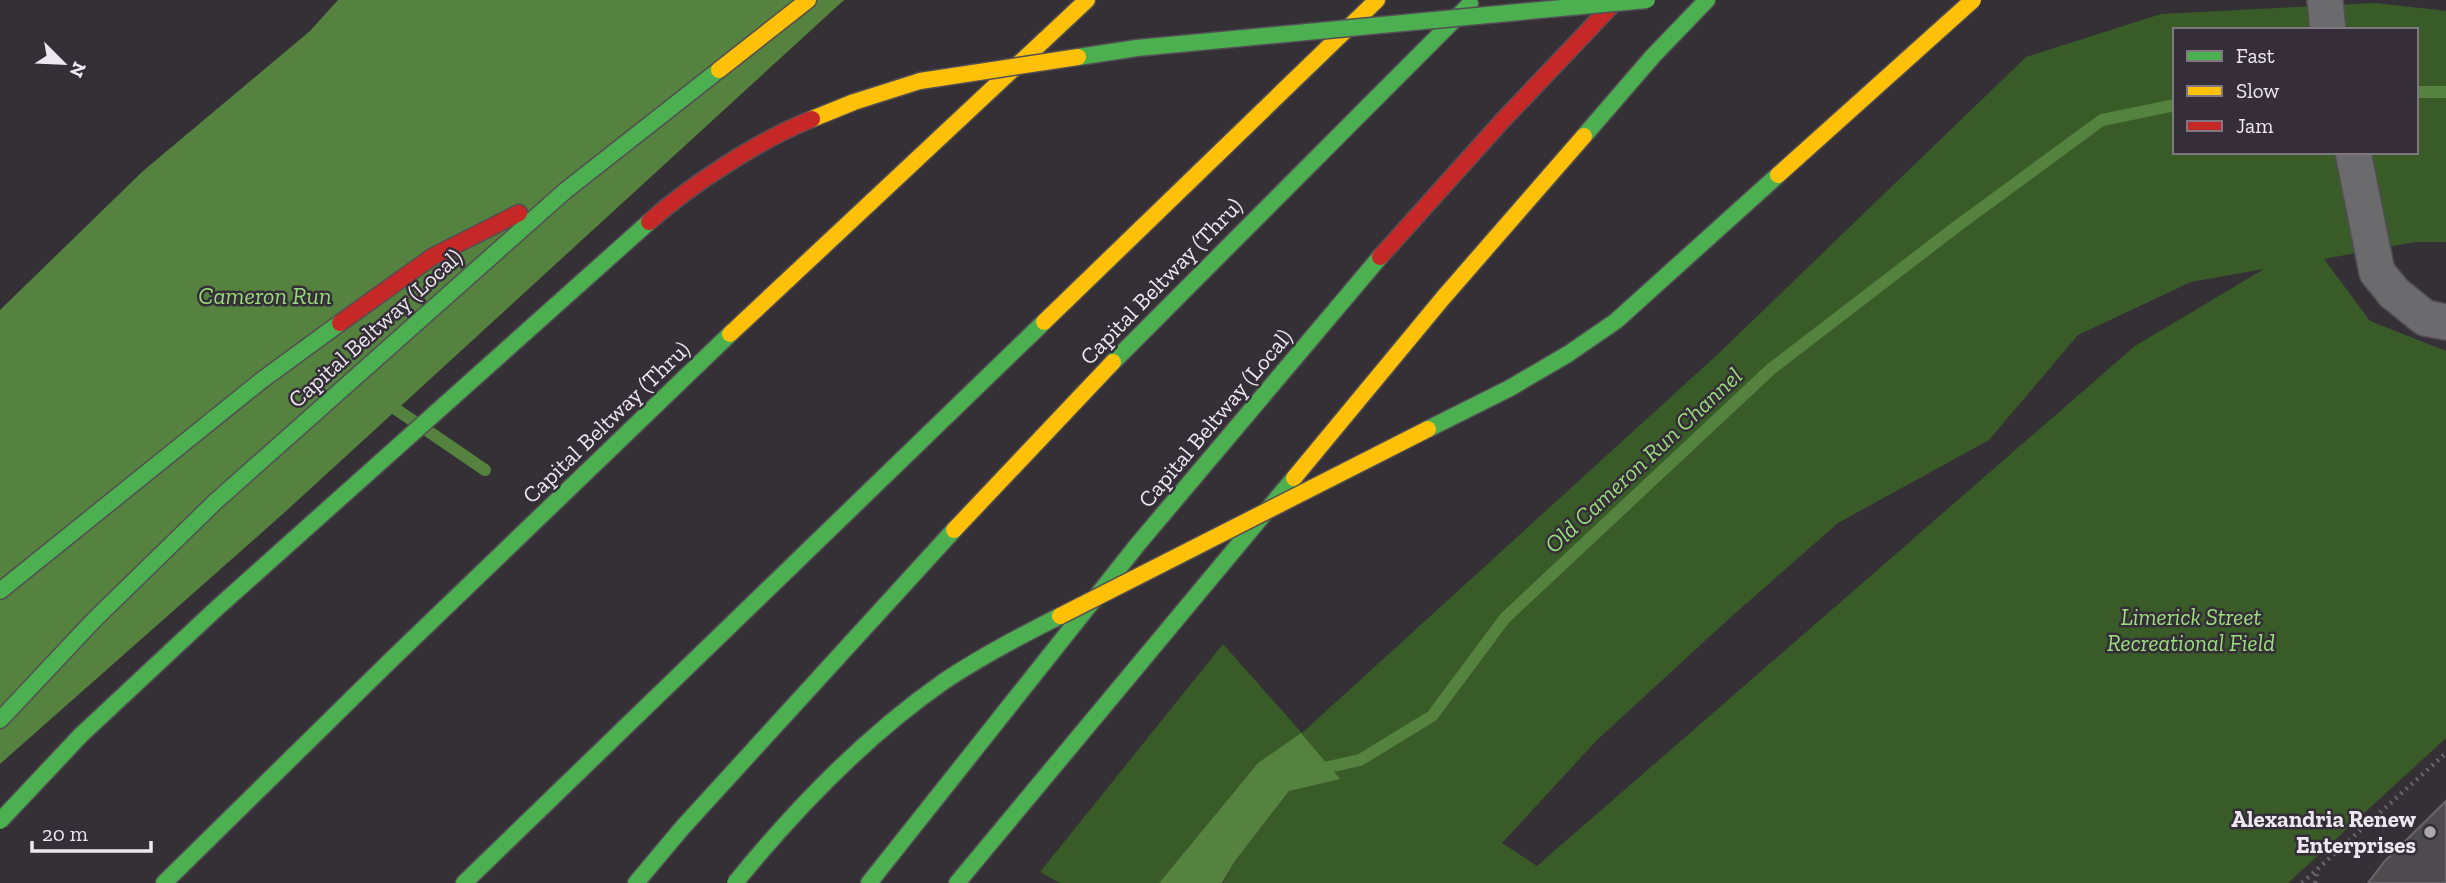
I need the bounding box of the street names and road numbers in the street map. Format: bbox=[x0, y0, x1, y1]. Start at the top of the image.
street label: Capital Beltway (Thru) bbox=[1074, 192, 1248, 370]
street label: Capital Beltway (Local) bbox=[282, 242, 468, 414]
street label: Capital Beltway (Local) bbox=[1132, 323, 1298, 513]
street label: Capital Beltway (Thru) bbox=[517, 335, 695, 509]

